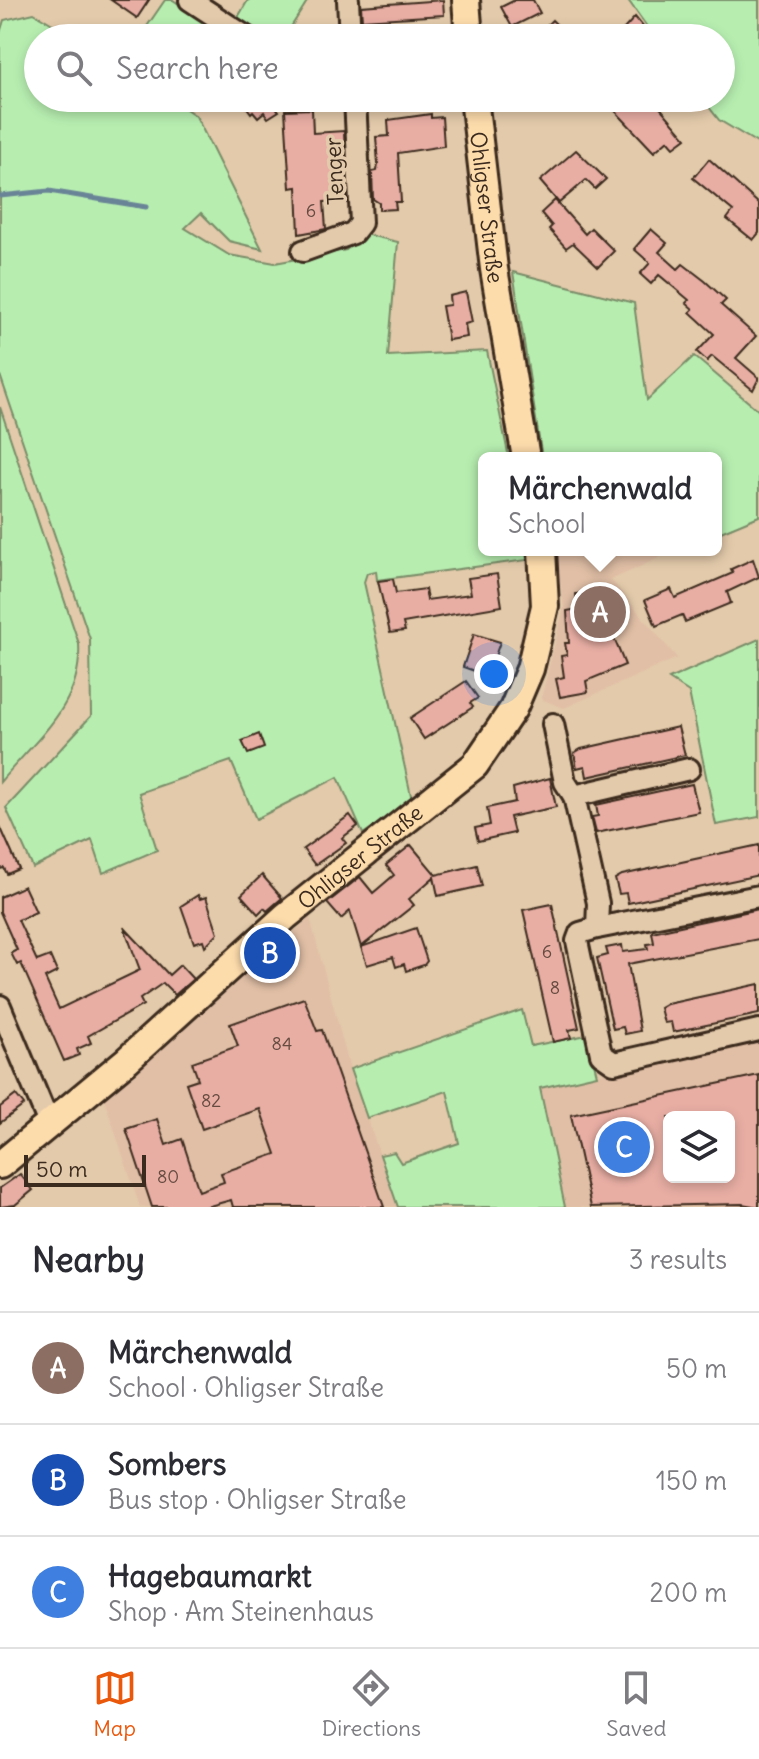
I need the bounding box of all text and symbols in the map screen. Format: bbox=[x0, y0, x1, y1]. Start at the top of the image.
search box bbox=[24, 24, 735, 112]
icon: search bbox=[52, 46, 96, 90]
text: Search here bbox=[116, 49, 279, 87]
street label: Ohligser Straße bbox=[464, 130, 510, 285]
street label: Tenger bbox=[318, 136, 350, 206]
house number: 6 bbox=[306, 199, 316, 222]
popup bbox=[478, 452, 722, 556]
text: Märchenwald bbox=[508, 469, 692, 507]
text: School bbox=[508, 507, 586, 540]
pin: A bbox=[574, 582, 626, 642]
your location bbox=[474, 654, 514, 694]
street label: Ohligser Straße bbox=[292, 798, 428, 915]
pin: B bbox=[244, 923, 296, 983]
house number: 6 bbox=[542, 940, 552, 963]
house number: 8 bbox=[550, 976, 560, 999]
house number: 84 bbox=[272, 1032, 292, 1055]
house number: 82 bbox=[201, 1089, 221, 1112]
map controls bbox=[663, 1111, 735, 1183]
button: layers bbox=[663, 1111, 735, 1183]
pin: C bbox=[598, 1117, 650, 1177]
scale bar bbox=[24, 1151, 146, 1187]
text: 50 m bbox=[36, 1155, 88, 1183]
house number: 80 bbox=[157, 1165, 179, 1188]
text: Nearby bbox=[32, 1238, 145, 1281]
text: 3 results bbox=[629, 1243, 727, 1276]
text: Märchenwald bbox=[108, 1333, 292, 1371]
text: A bbox=[50, 1352, 66, 1385]
text: 50 m bbox=[666, 1352, 727, 1385]
text: School · Ohligser Straße bbox=[108, 1371, 384, 1404]
text: Sombers bbox=[108, 1445, 226, 1483]
text: B bbox=[49, 1464, 67, 1497]
text: 150 m bbox=[656, 1464, 727, 1497]
text: Bus stop · Ohligser Straße bbox=[108, 1483, 406, 1516]
text: Hagebaumarkt bbox=[108, 1557, 312, 1595]
text: C bbox=[49, 1576, 67, 1609]
text: 200 m bbox=[650, 1576, 727, 1609]
text: Shop · Am Steinenhaus bbox=[108, 1595, 374, 1628]
tab: Map bbox=[93, 1666, 137, 1742]
tab: Directions bbox=[322, 1666, 421, 1742]
tab: Saved bbox=[606, 1666, 666, 1742]

